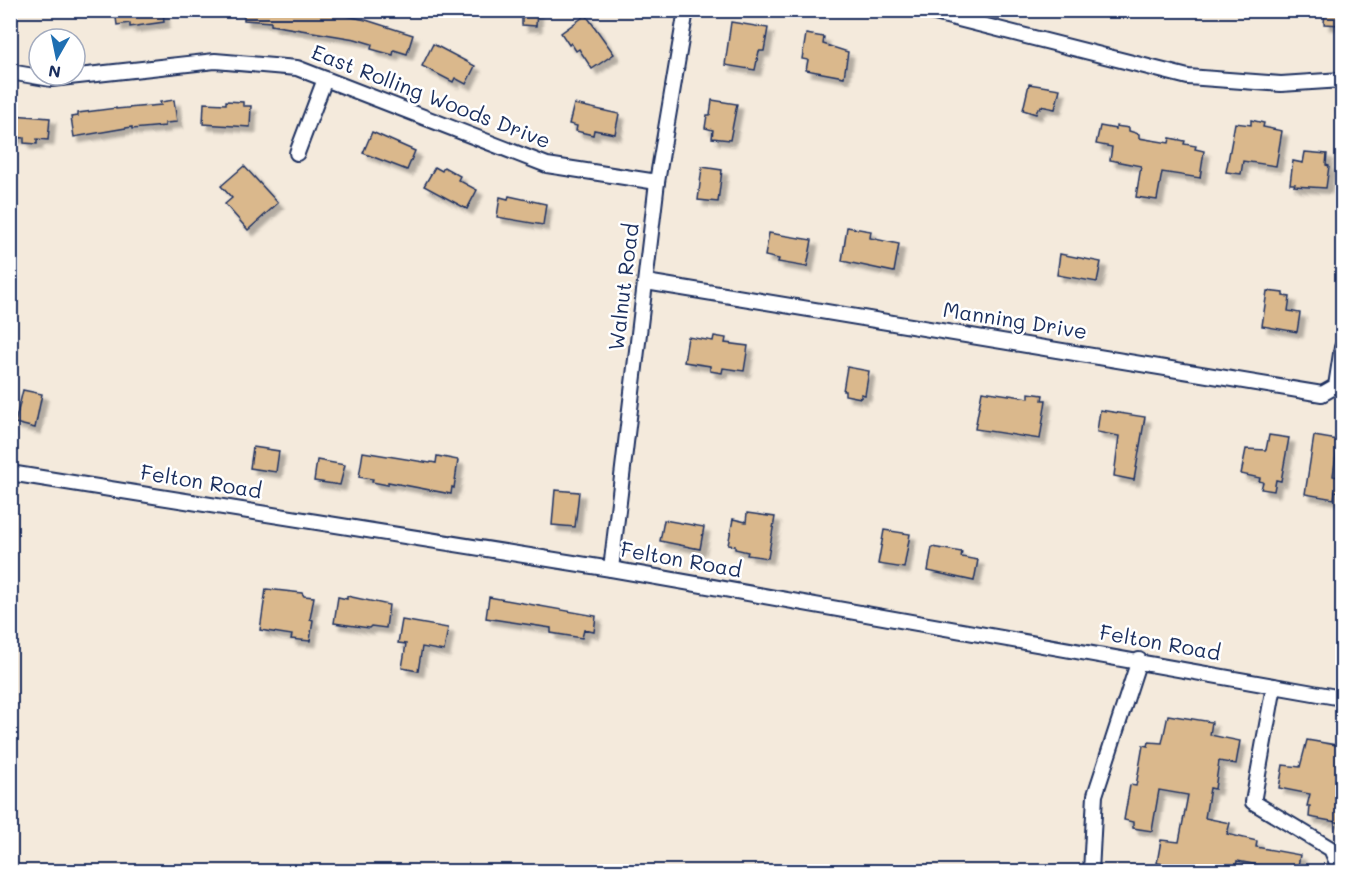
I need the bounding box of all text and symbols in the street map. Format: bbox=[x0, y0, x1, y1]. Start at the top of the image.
north arrow bbox=[27, 27, 87, 87]
street label: East Rolling Woods Drive bbox=[308, 38, 555, 154]
text: N bbox=[47, 61, 62, 84]
street label: Walnut Road bbox=[601, 222, 644, 352]
street label: Manning Drive bbox=[941, 295, 1089, 344]
street label: Felton Road bbox=[139, 458, 264, 503]
street label: Felton Road bbox=[619, 535, 744, 582]
street label: Felton Road bbox=[1098, 618, 1223, 665]

